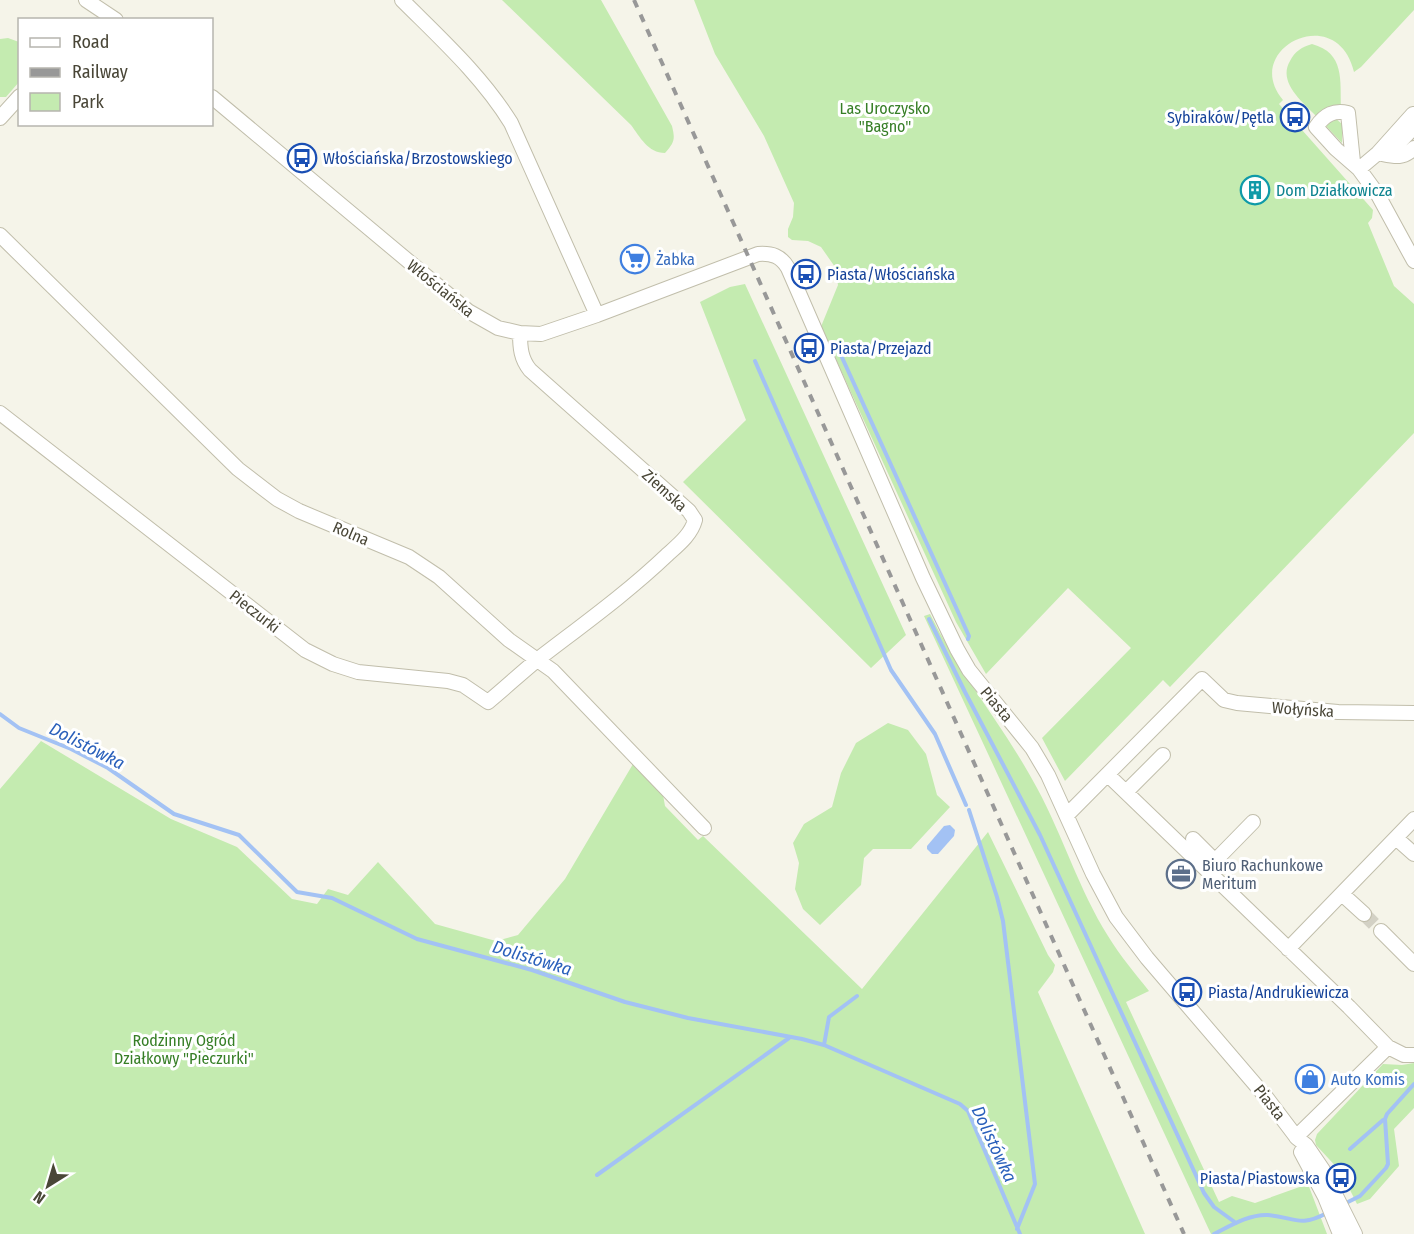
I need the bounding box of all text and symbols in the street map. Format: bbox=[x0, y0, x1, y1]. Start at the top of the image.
legend bbox=[18, 18, 213, 126]
text: Road bbox=[72, 31, 109, 53]
text: Railway bbox=[72, 61, 128, 83]
text: Park bbox=[72, 91, 105, 113]
park label: Las Uroczysko "Bagno" bbox=[839, 99, 931, 136]
bus stop icon: Sybiraków/Pętla bbox=[1279, 101, 1311, 133]
place label: Sybiraków/Pętla bbox=[1167, 108, 1274, 127]
bus stop icon: Włościańska/Brzostowskiego bbox=[286, 142, 318, 174]
place label: Włościańska/Brzostowskiego bbox=[323, 149, 513, 168]
building icon: Dom Działkowicza bbox=[1239, 174, 1271, 206]
place label: Dom Działkowicza bbox=[1276, 181, 1393, 200]
supermarket icon: Żabka bbox=[619, 243, 651, 275]
place label: Żabka bbox=[656, 250, 695, 269]
street label: Włościańska bbox=[403, 256, 478, 321]
bus stop icon: Piasta/Włościańska bbox=[790, 258, 822, 290]
place label: Piasta/Włościańska bbox=[827, 265, 955, 284]
bus stop icon: Piasta/Przejazd bbox=[793, 332, 825, 364]
place label: Piasta/Przejazd bbox=[830, 339, 932, 358]
street label: Ziemska bbox=[638, 465, 691, 515]
street label: Rolna bbox=[330, 517, 372, 550]
street label: Pieczurki bbox=[226, 586, 284, 637]
street label: Piasta bbox=[977, 683, 1017, 726]
street label: Wołyńska bbox=[1271, 698, 1335, 721]
water label: Dolistówka bbox=[46, 718, 128, 774]
place label: Biuro Rachunkowe Meritum bbox=[1202, 856, 1323, 893]
office icon: Biuro Rachunkowe Meritum bbox=[1165, 858, 1197, 890]
water label: Dolistówka bbox=[490, 936, 574, 980]
bus stop icon: Piasta/Andrukiewicza bbox=[1171, 976, 1203, 1008]
place label: Piasta/Andrukiewicza bbox=[1208, 983, 1349, 1002]
park label: Rodzinny Ogród Działkowy "Pieczurki" bbox=[114, 1031, 254, 1068]
shop icon: Auto Komis bbox=[1294, 1063, 1326, 1095]
place label: Auto Komis bbox=[1331, 1070, 1405, 1089]
street label: Piasta bbox=[1250, 1081, 1289, 1124]
water label: Dolistówka bbox=[967, 1102, 1021, 1186]
north arrow bbox=[18, 1156, 78, 1216]
bus stop icon: Piasta/Piastowska bbox=[1325, 1162, 1357, 1194]
place label: Piasta/Piastowska bbox=[1200, 1169, 1320, 1188]
text: N bbox=[30, 1187, 49, 1208]

